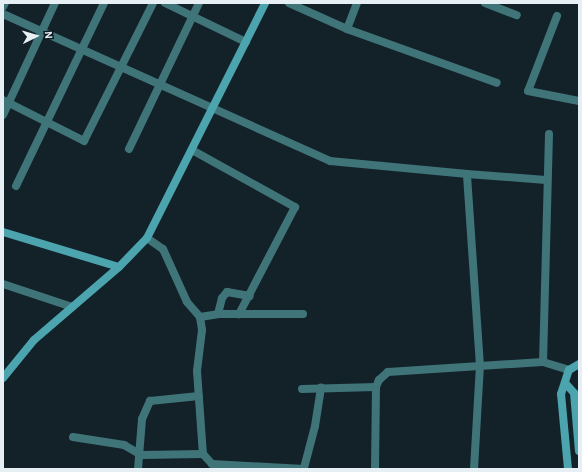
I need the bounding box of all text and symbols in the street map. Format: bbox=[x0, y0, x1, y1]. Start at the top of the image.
north arrow bbox=[16, 16, 56, 56]
text: N bbox=[43, 31, 54, 39]

